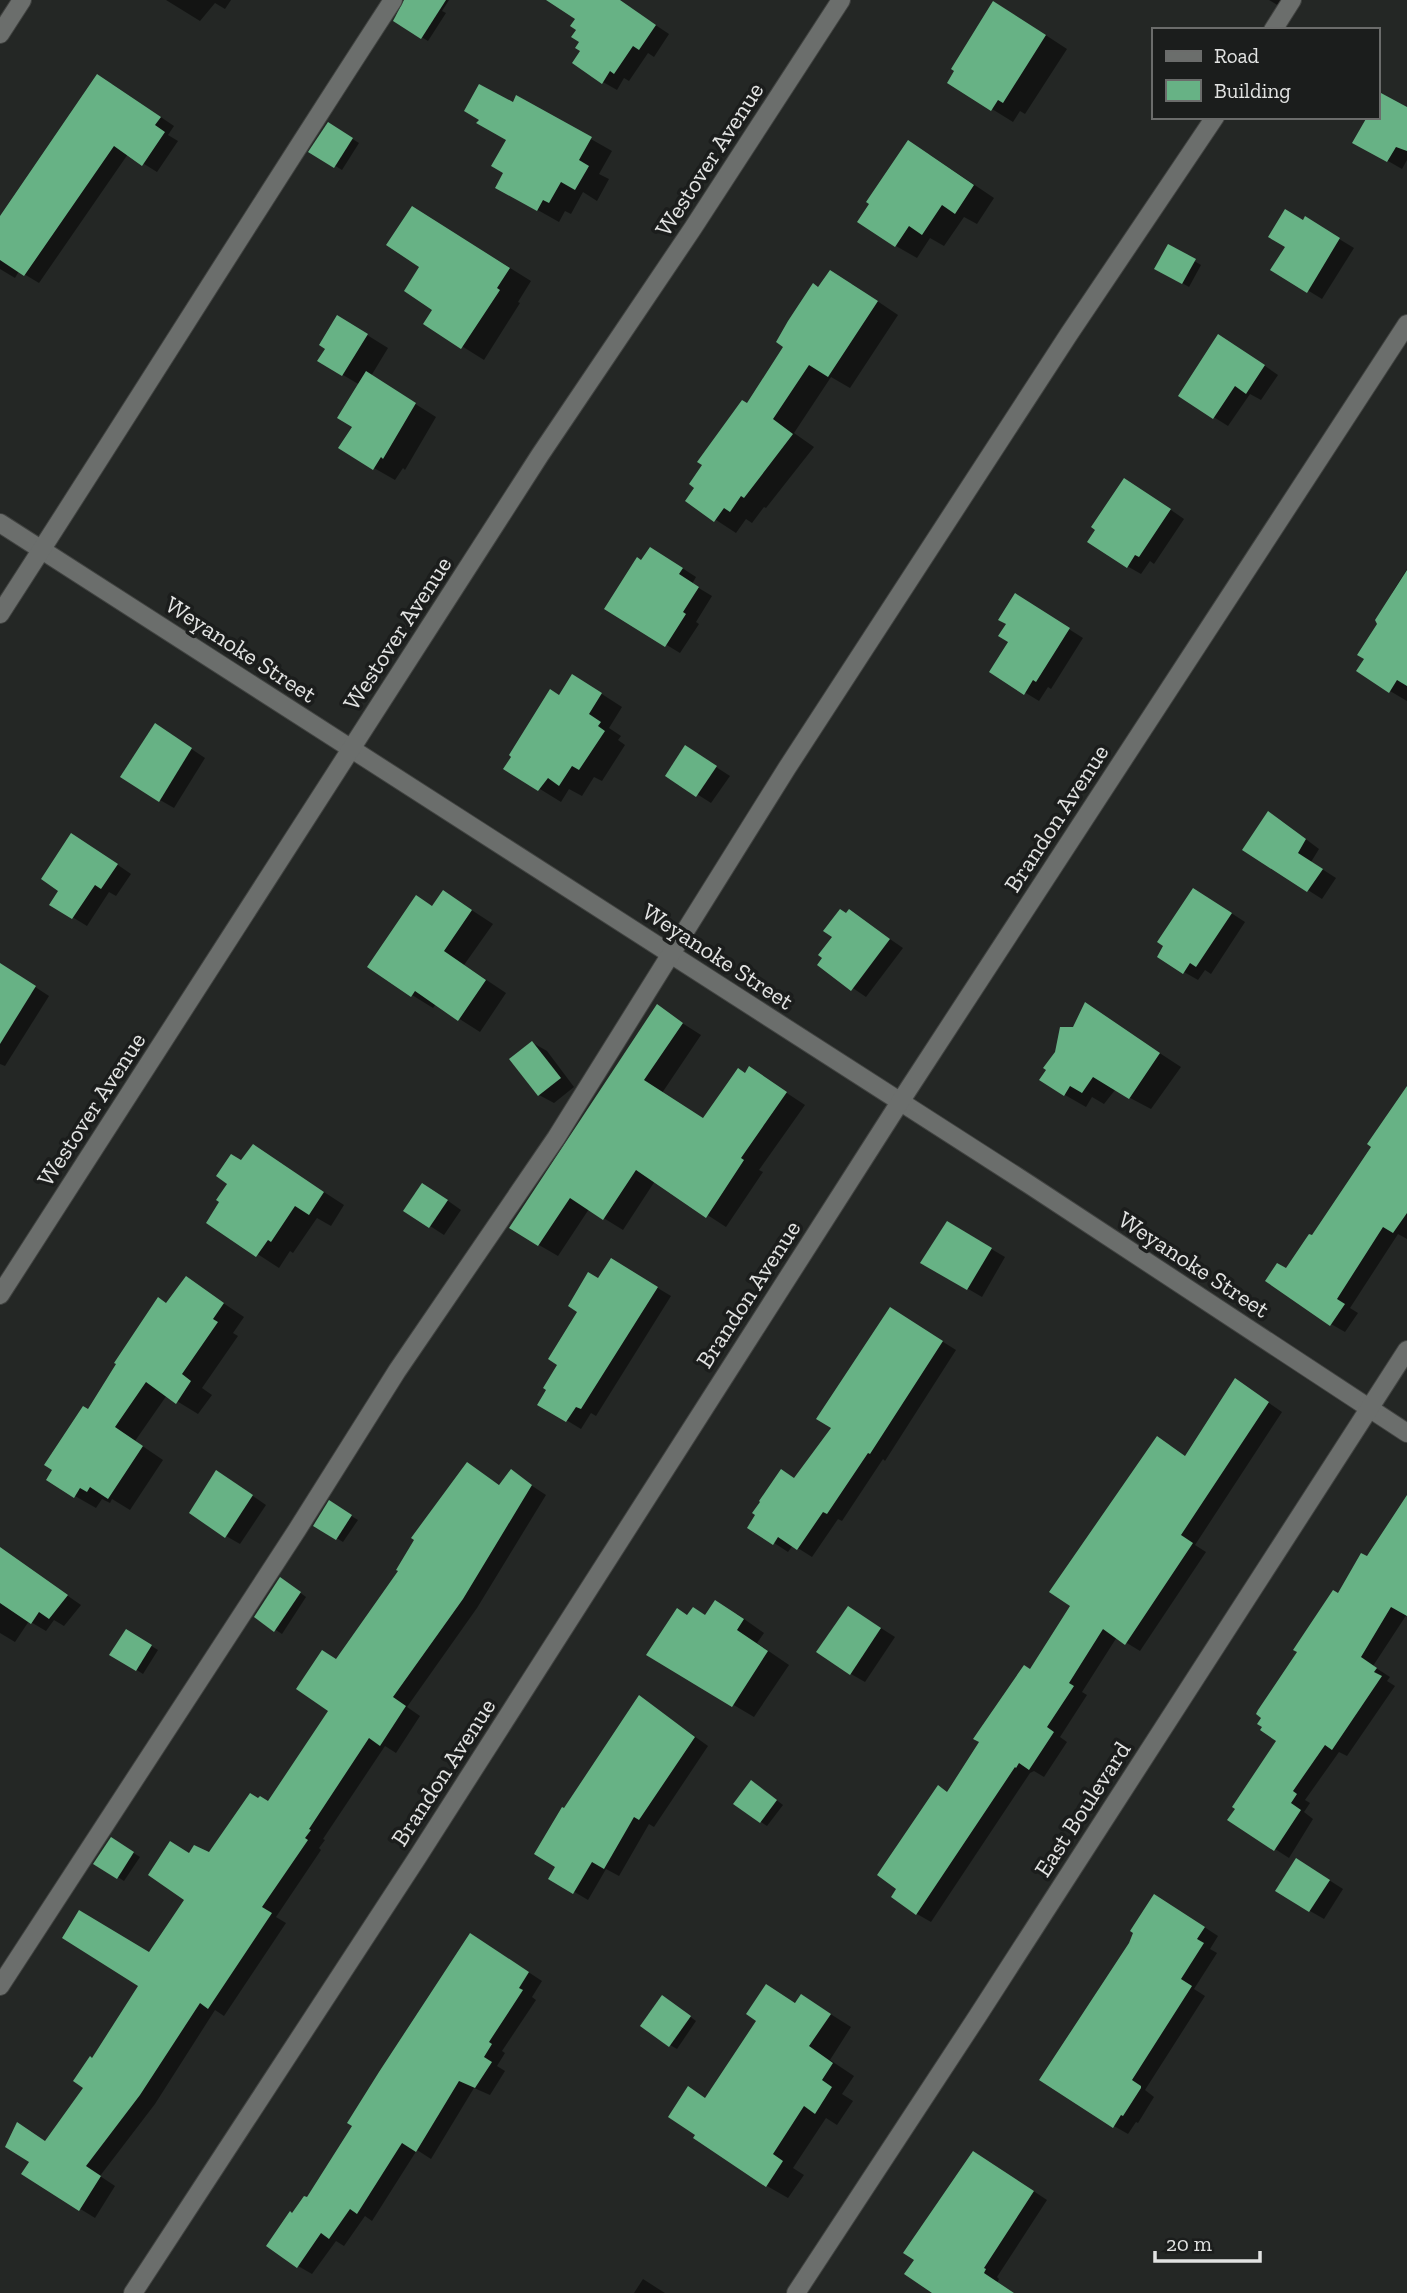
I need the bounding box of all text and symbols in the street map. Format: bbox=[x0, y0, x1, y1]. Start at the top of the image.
legend bbox=[1152, 28, 1379, 119]
text: Road bbox=[1214, 43, 1260, 68]
street label: Westover Avenue bbox=[649, 77, 769, 241]
text: Building bbox=[1214, 78, 1291, 103]
street label: Westover Avenue bbox=[337, 551, 457, 715]
street label: Weyanoke Street bbox=[160, 589, 322, 709]
street label: Brandon Avenue bbox=[998, 739, 1114, 897]
street label: Weyanoke Street bbox=[637, 896, 799, 1016]
street label: Westover Avenue bbox=[31, 1027, 151, 1191]
street label: Weyanoke Street bbox=[1113, 1204, 1275, 1324]
street label: Brandon Avenue bbox=[690, 1215, 806, 1373]
street label: Brandon Avenue bbox=[385, 1693, 501, 1851]
street label: East Boulevard bbox=[1028, 1736, 1136, 1882]
scale bar bbox=[1155, 2220, 1260, 2264]
text: 20 m bbox=[1166, 2231, 1212, 2256]

